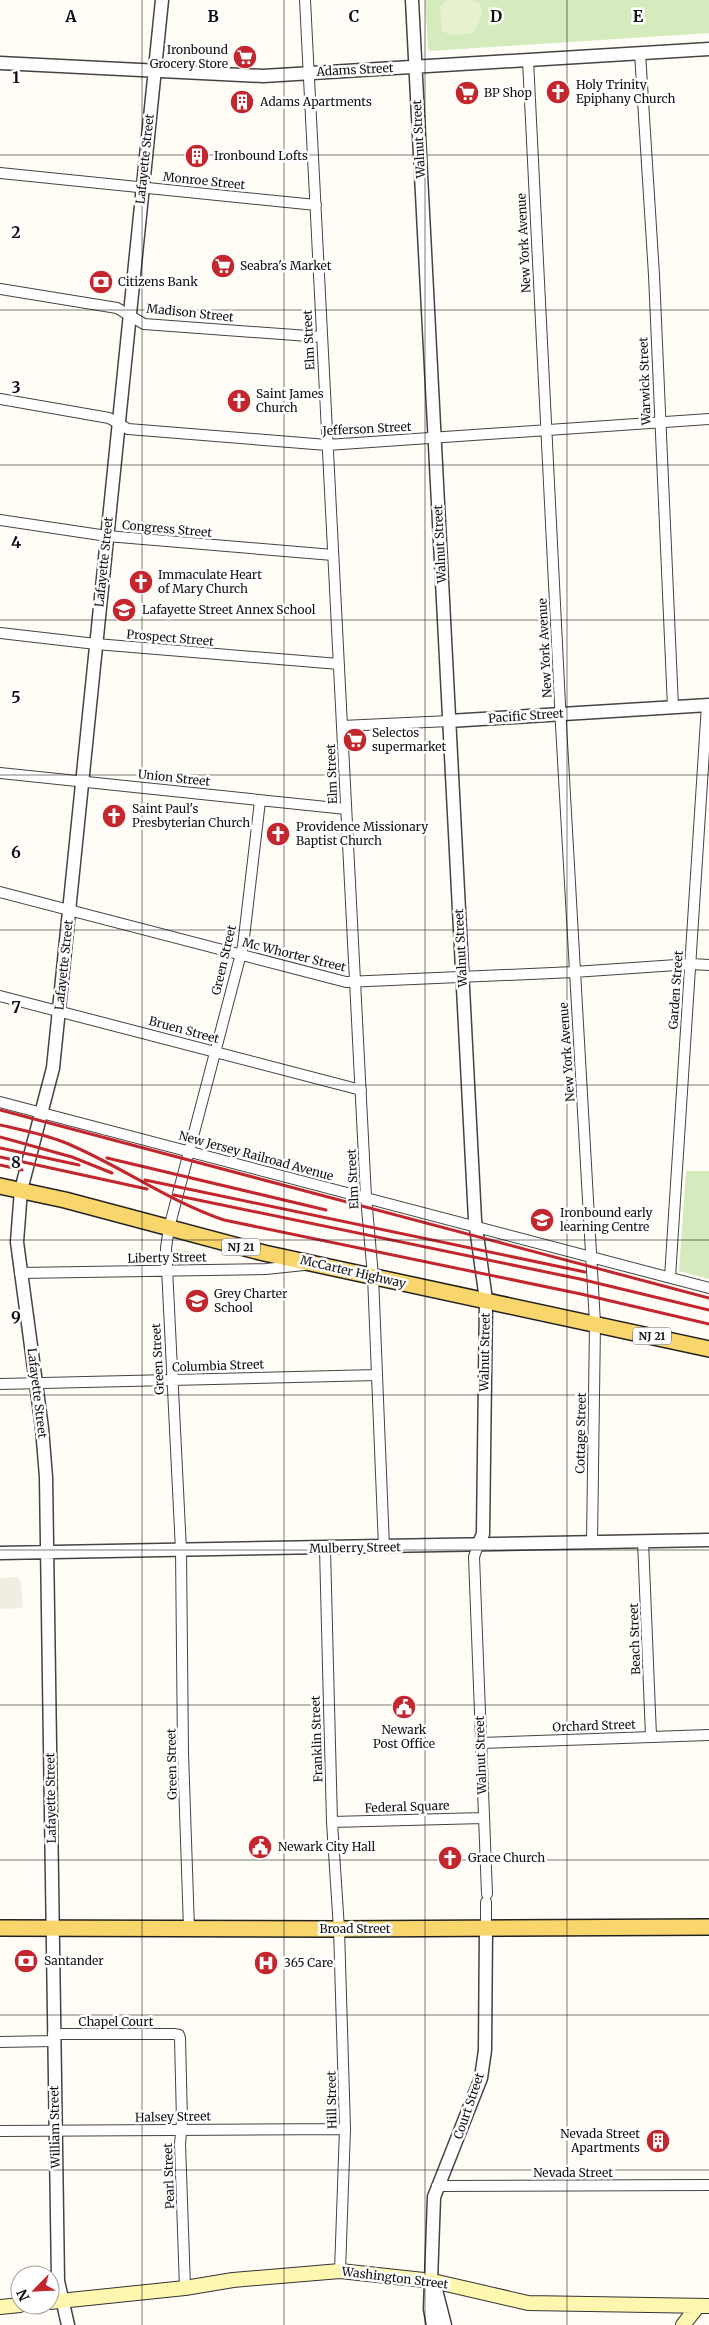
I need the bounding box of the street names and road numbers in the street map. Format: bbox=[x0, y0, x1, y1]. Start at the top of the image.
street label: Adams Street bbox=[315, 60, 394, 79]
street label: Walnut Street bbox=[409, 99, 428, 180]
street label: Lafayette Street bbox=[132, 113, 157, 205]
street label: Monroe Street bbox=[162, 169, 246, 192]
street label: New York Avenue bbox=[513, 193, 534, 293]
street label: Madison Street bbox=[146, 300, 235, 325]
street label: Elm Street bbox=[299, 309, 318, 371]
street label: Warwick Street bbox=[635, 336, 654, 426]
street label: Jefferson Street bbox=[321, 419, 412, 438]
street label: Walnut Street bbox=[430, 504, 449, 585]
street label: Lafayette Street bbox=[91, 516, 116, 608]
street label: Congress Street bbox=[121, 517, 213, 540]
street label: New York Avenue bbox=[534, 598, 555, 698]
street label: Prospect Street bbox=[126, 626, 215, 649]
street label: Pacific Street bbox=[488, 705, 565, 726]
street label: Elm Street bbox=[323, 743, 340, 805]
street label: Union Street bbox=[137, 766, 211, 789]
street label: Walnut Street bbox=[451, 908, 470, 989]
street label: Lafayette Street bbox=[51, 919, 76, 1011]
street label: Green Street bbox=[208, 923, 239, 996]
street label: Mc Whorter Street bbox=[241, 934, 348, 975]
street label: Garden Street bbox=[665, 950, 686, 1030]
street label: New York Avenue bbox=[556, 1002, 577, 1102]
street label: Bruen Street bbox=[147, 1013, 221, 1046]
street label: New Jersey Railroad Avenue bbox=[177, 1128, 335, 1183]
street label: Elm Street bbox=[343, 1148, 362, 1210]
road number: NJ 21 bbox=[222, 1238, 260, 1256]
street label: Liberty Street bbox=[127, 1249, 207, 1266]
street label: McCarter Highway bbox=[299, 1252, 407, 1291]
street label: Walnut Street bbox=[476, 1312, 493, 1392]
street label: Green Street bbox=[148, 1323, 167, 1395]
road number: NJ 21 bbox=[633, 1328, 671, 1344]
street label: Lafayette Street bbox=[25, 1347, 51, 1439]
street label: Columbia Street bbox=[172, 1356, 265, 1375]
street label: Cottage Street bbox=[572, 1392, 589, 1474]
street label: Mulberry Street bbox=[309, 1539, 401, 1556]
street label: Beach Street bbox=[626, 1602, 643, 1675]
street label: Franklin Street bbox=[307, 1695, 326, 1783]
street label: Walnut Street bbox=[472, 1715, 489, 1796]
street label: Orchard Street bbox=[552, 1717, 636, 1734]
street label: Green Street bbox=[163, 1728, 180, 1800]
street label: Lafayette Street bbox=[42, 1752, 59, 1844]
street label: Federal Square bbox=[364, 1798, 450, 1815]
street label: Broad Street bbox=[319, 1921, 391, 1936]
street label: Chapel Court bbox=[79, 2014, 154, 2029]
street label: Court Street bbox=[450, 2070, 487, 2141]
street label: Hill Street bbox=[323, 2071, 340, 2129]
street label: William Street bbox=[46, 2085, 63, 2169]
street label: Halsey Street bbox=[135, 2108, 211, 2125]
street label: Pearl Street bbox=[160, 2142, 177, 2209]
street label: Nevada Street bbox=[533, 2165, 613, 2180]
street label: Washington Street bbox=[340, 2263, 449, 2292]

